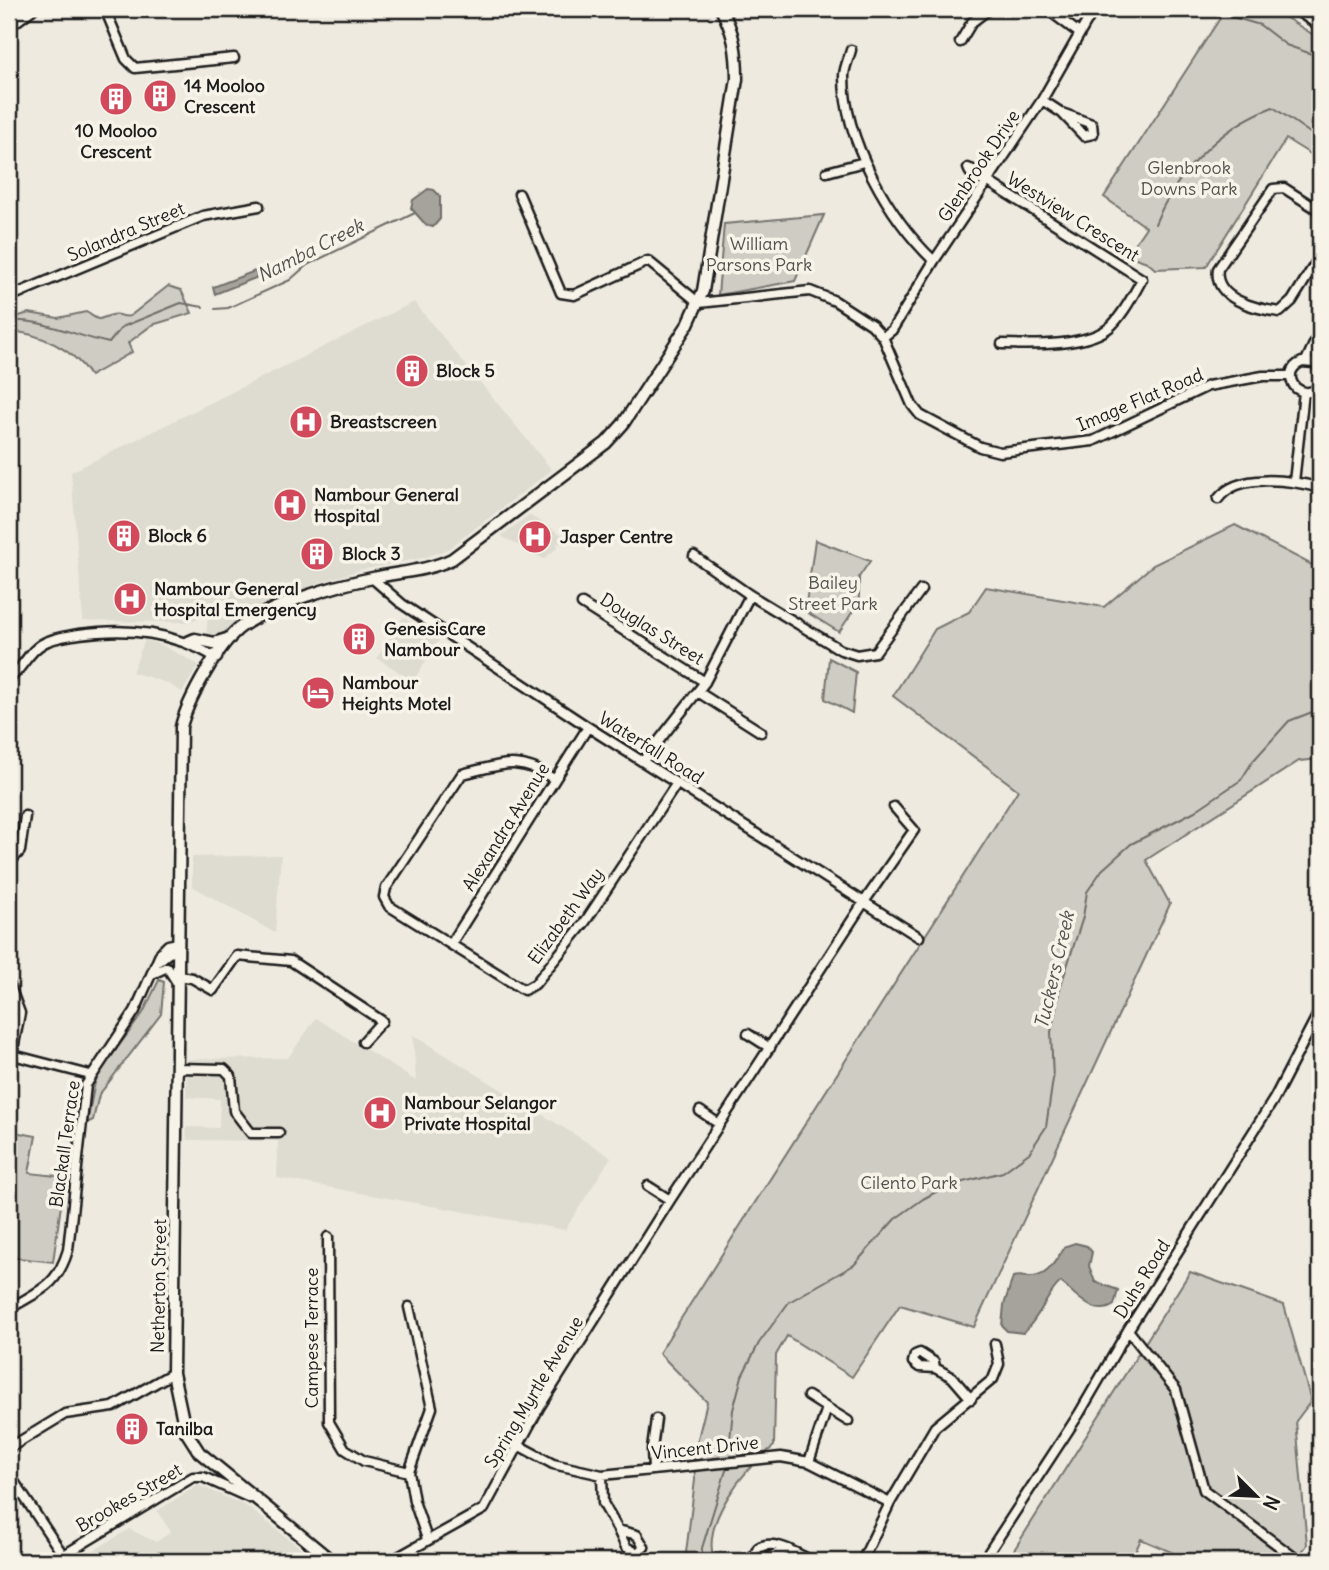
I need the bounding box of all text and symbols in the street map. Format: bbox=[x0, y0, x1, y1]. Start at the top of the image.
place label: 14 Mooloo Crescent bbox=[184, 74, 265, 118]
building icon: 14 Mooloo Crescent bbox=[141, 77, 179, 115]
building icon: 10 Mooloo Crescent bbox=[97, 80, 135, 118]
street label: Glenbrook Drive bbox=[933, 105, 1025, 226]
place label: 10 Mooloo Crescent bbox=[75, 119, 157, 163]
park label: Glenbrook Downs Park bbox=[1140, 156, 1238, 200]
street label: Westview Crescent bbox=[1003, 167, 1144, 267]
street label: Solandra Street bbox=[64, 196, 188, 267]
water label: Namba Creek bbox=[253, 212, 368, 287]
park label: William Parsons Park bbox=[706, 232, 812, 276]
building icon: Block 5 bbox=[393, 352, 431, 390]
place label: Block 5 bbox=[436, 359, 495, 382]
street label: Image Flat Road bbox=[1073, 362, 1207, 436]
hospital icon: Breastscreen bbox=[287, 403, 325, 441]
place label: Breastscreen bbox=[330, 410, 437, 433]
place label: Nambour General Hospital bbox=[314, 483, 459, 527]
hospital icon: Nambour General Hospital bbox=[271, 486, 309, 524]
building icon: Block 6 bbox=[105, 517, 143, 555]
hospital icon: Jasper Centre bbox=[516, 518, 554, 556]
place label: Block 6 bbox=[148, 524, 207, 547]
place label: Jasper Centre bbox=[560, 525, 673, 548]
building icon: Block 3 bbox=[298, 535, 336, 573]
place label: Block 3 bbox=[342, 542, 401, 565]
park label: Bailey Street Park bbox=[788, 571, 878, 615]
place label: Nambour General Hospital Emergency bbox=[154, 577, 317, 621]
hospital icon: Nambour General Hospital Emergency bbox=[111, 580, 149, 618]
street label: Douglas Street bbox=[596, 588, 708, 670]
place label: GenesisCare Nambour bbox=[384, 617, 486, 661]
building icon: GenesisCare Nambour bbox=[340, 620, 378, 658]
place label: Nambour Heights Motel bbox=[342, 671, 451, 715]
hotel icon: Nambour Heights Motel bbox=[299, 674, 337, 712]
street label: Waterfall Road bbox=[595, 706, 708, 789]
street label: Alexandra Avenue bbox=[457, 758, 554, 895]
street label: Elizabeth Way bbox=[523, 863, 608, 969]
water label: Tuckers Creek bbox=[1029, 908, 1079, 1031]
street label: Blackall Terrace bbox=[44, 1079, 85, 1209]
place label: Nambour Selangor Private Hospital bbox=[404, 1091, 557, 1135]
hospital icon: Nambour Selangor Private Hospital bbox=[361, 1094, 399, 1132]
park label: Cilento Park bbox=[860, 1171, 958, 1194]
street label: Netherton Street bbox=[146, 1219, 171, 1353]
street label: Duhs Road bbox=[1108, 1235, 1175, 1322]
street label: Campese Terrace bbox=[300, 1268, 323, 1408]
street label: Spring Myrtle Avenue bbox=[479, 1312, 588, 1472]
building icon: Tanilba bbox=[113, 1410, 151, 1448]
place label: Tanilba bbox=[156, 1417, 213, 1440]
street label: Vincent Drive bbox=[650, 1430, 760, 1465]
street label: Brookes Street bbox=[72, 1458, 186, 1537]
north arrow bbox=[1220, 1462, 1290, 1532]
text: N bbox=[1258, 1492, 1285, 1514]

